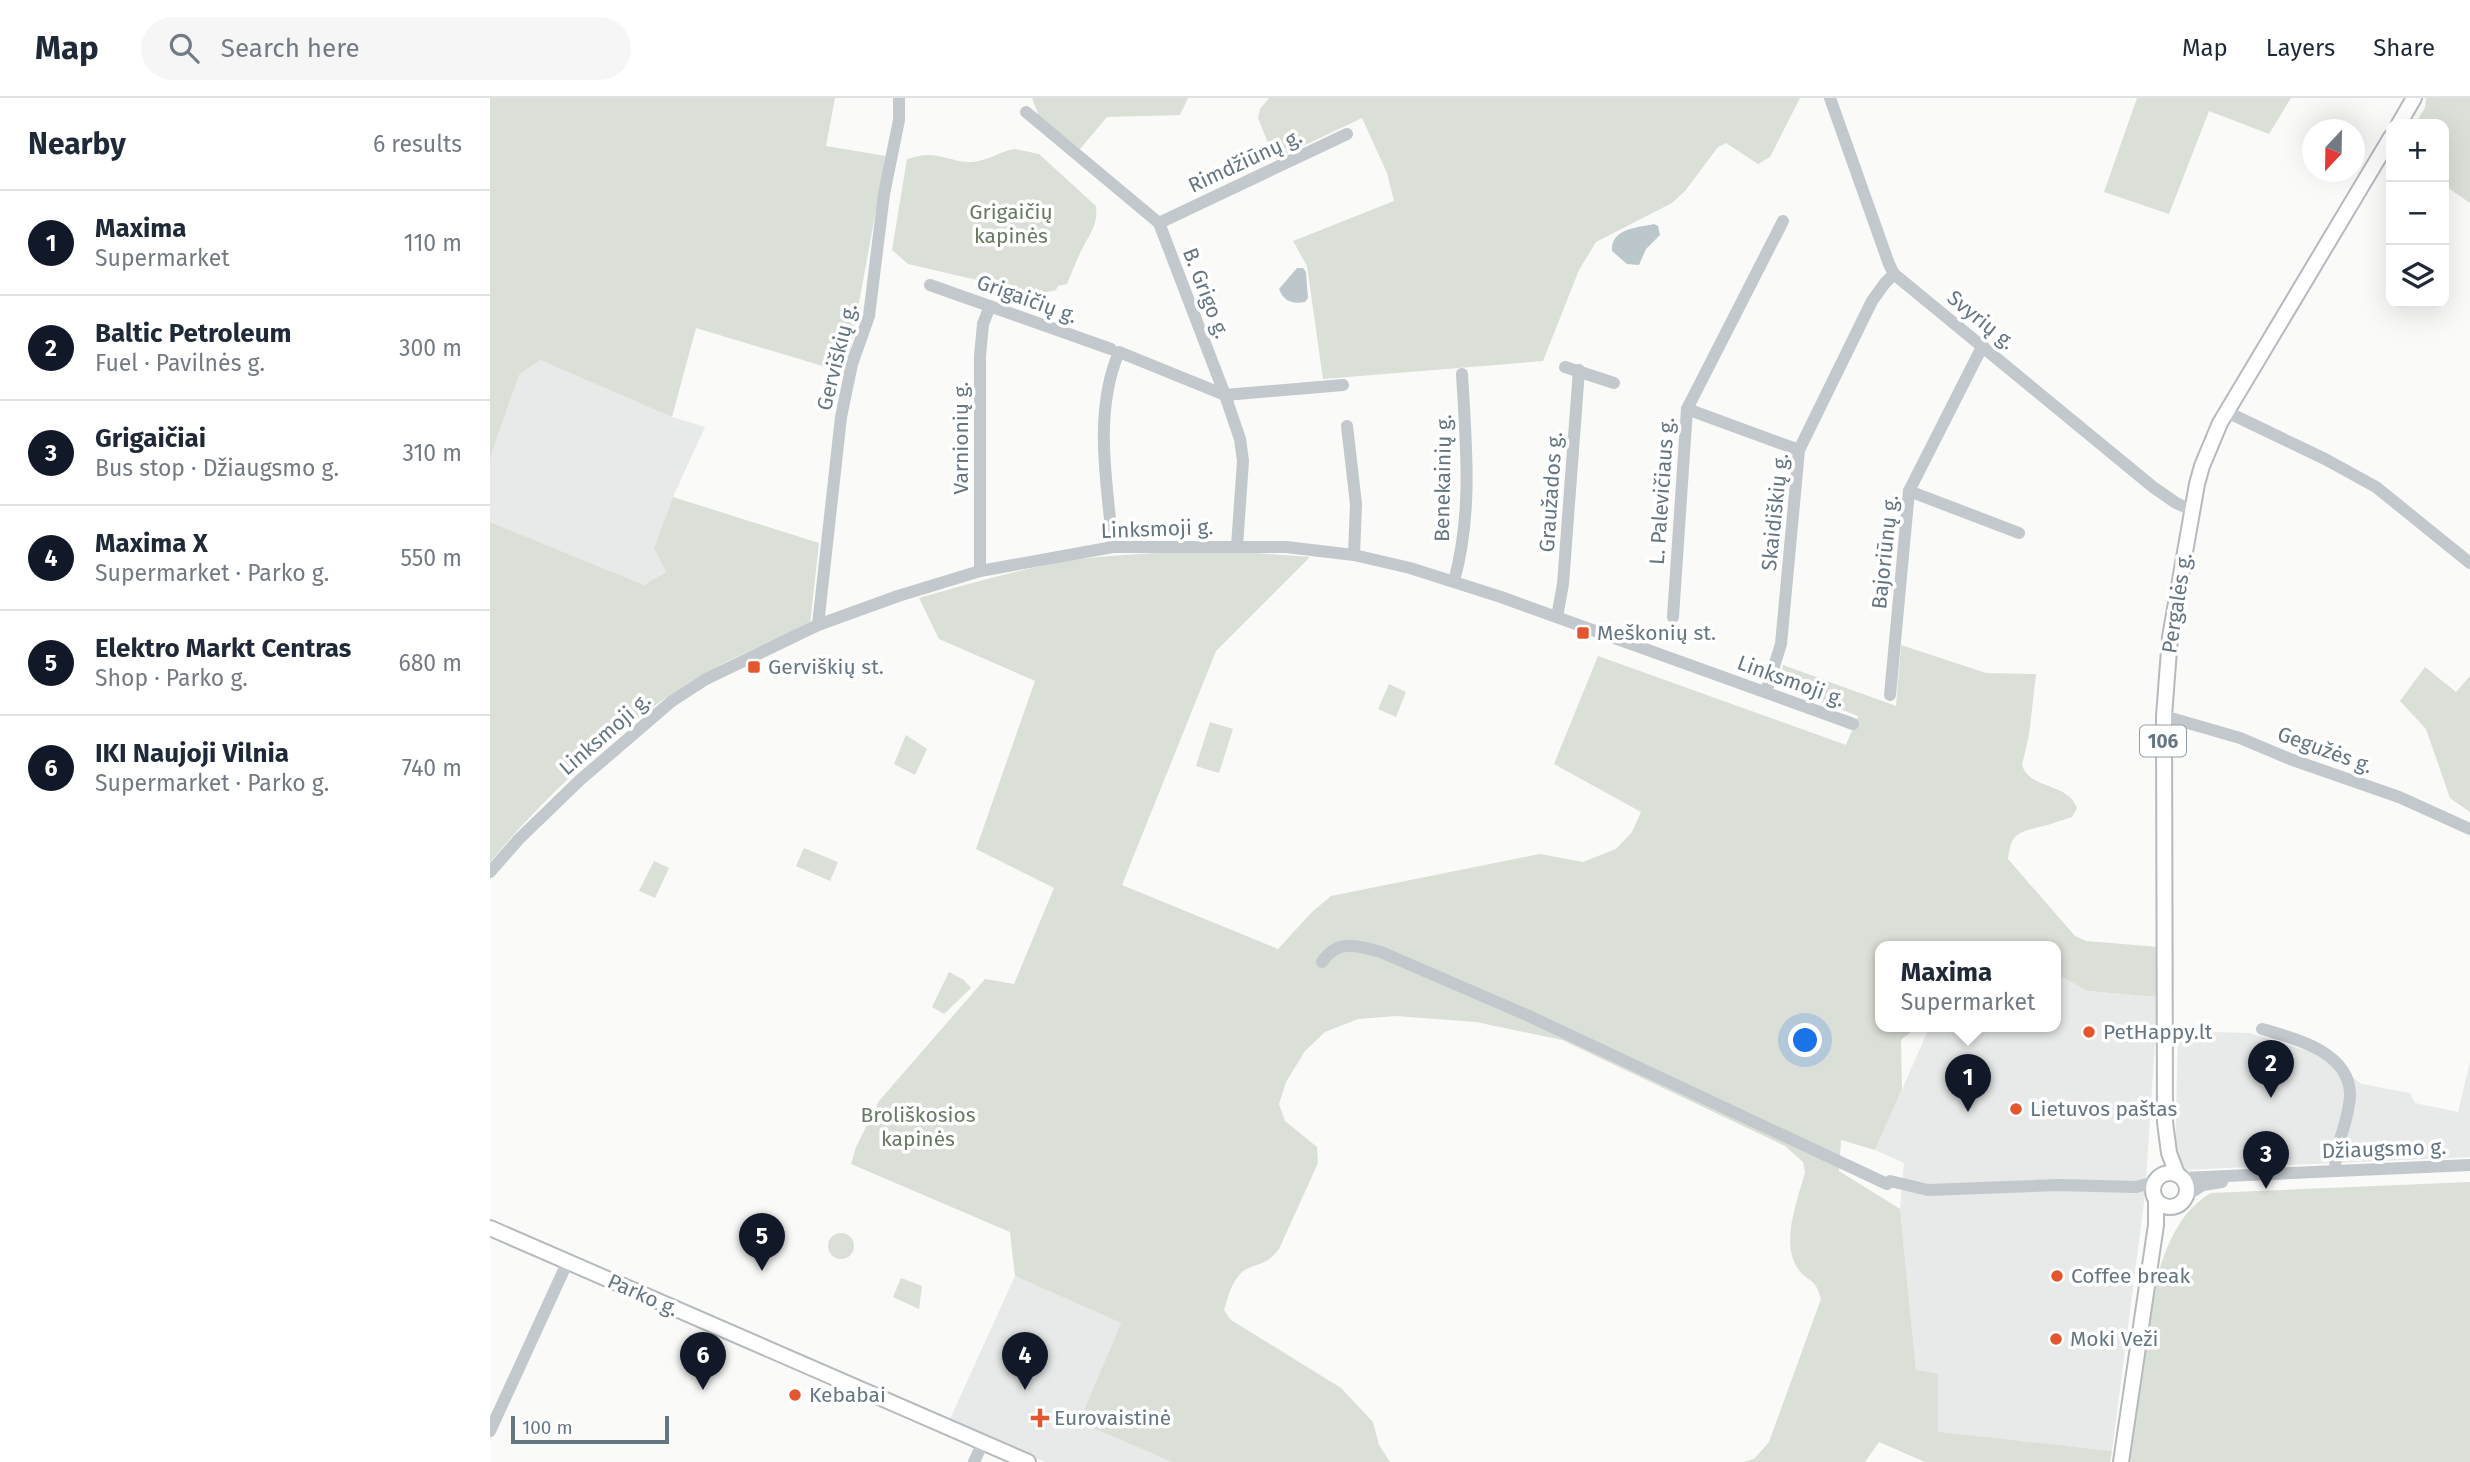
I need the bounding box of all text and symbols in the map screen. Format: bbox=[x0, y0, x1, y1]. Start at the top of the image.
search box bbox=[141, 17, 631, 80]
text: Map bbox=[35, 28, 99, 68]
icon: search bbox=[165, 29, 203, 67]
text: Search here bbox=[221, 33, 360, 64]
text: Map bbox=[2182, 34, 2228, 62]
text: Layers bbox=[2266, 34, 2335, 62]
text: Share bbox=[2373, 34, 2435, 62]
north arrow bbox=[2302, 119, 2365, 182]
map controls bbox=[2386, 119, 2449, 308]
button: + bbox=[2386, 119, 2449, 182]
street label: Rimdžiūnų g. bbox=[1184, 123, 1306, 199]
text: Nearby bbox=[28, 126, 126, 162]
text: 6 results bbox=[373, 130, 462, 158]
button: − bbox=[2386, 182, 2449, 245]
park label: Grigaičių kapinės bbox=[969, 199, 1053, 249]
text: Maxima bbox=[95, 213, 187, 244]
text: 1 bbox=[46, 229, 56, 257]
text: 110 m bbox=[404, 229, 462, 257]
text: Supermarket bbox=[95, 244, 230, 272]
street label: B. Grigo g. bbox=[1177, 244, 1235, 342]
button: layers bbox=[2386, 245, 2449, 308]
street label: Grigaičių g. bbox=[973, 269, 1081, 329]
street label: Svyrių g. bbox=[1942, 285, 2020, 355]
street label: Gerviškių g. bbox=[811, 301, 863, 413]
text: Baltic Petroleum bbox=[95, 318, 292, 349]
text: 2 bbox=[45, 334, 57, 362]
text: 300 m bbox=[399, 334, 462, 362]
text: Fuel · Pavilnės g. bbox=[95, 349, 265, 377]
street label: Varnionių g. bbox=[948, 382, 974, 494]
street label: Benekainių g. bbox=[1429, 414, 1457, 542]
street label: L. Palevičiaus g. bbox=[1644, 416, 1680, 566]
text: Grigaičiai bbox=[95, 423, 206, 454]
street label: Graužados g. bbox=[1534, 431, 1568, 553]
text: 3 bbox=[45, 439, 57, 467]
text: 310 m bbox=[402, 439, 462, 467]
street label: Skaidiškių g. bbox=[1756, 452, 1794, 572]
text: Bus stop · Džiaugsmo g. bbox=[95, 454, 339, 482]
street label: Bajoriūnų g. bbox=[1866, 494, 1904, 610]
street label: Linksmoji g. bbox=[1100, 514, 1214, 544]
text: Maxima X bbox=[95, 528, 208, 559]
text: 4 bbox=[45, 544, 58, 572]
text: 550 m bbox=[400, 544, 462, 572]
street label: Pergalės g. bbox=[2156, 551, 2198, 655]
text: Supermarket · Parko g. bbox=[95, 559, 329, 587]
place label: Meškonių st. bbox=[1597, 620, 1716, 646]
marker: Meškonių st. bbox=[1575, 625, 1591, 641]
text: Elektro Markt Centras bbox=[95, 633, 351, 664]
text: 5 bbox=[45, 649, 57, 677]
text: 680 m bbox=[398, 649, 462, 677]
street label: Linksmoji g. bbox=[1734, 650, 1848, 712]
place label: Gerviškių st. bbox=[768, 654, 884, 680]
marker: Gerviškių st. bbox=[746, 659, 762, 675]
text: Shop · Parko g. bbox=[95, 664, 248, 692]
street label: Linksmoji g. bbox=[554, 687, 656, 781]
street label: Gegužės g. bbox=[2274, 721, 2376, 779]
road number: 106 bbox=[2140, 726, 2186, 756]
text: IKI Naujoji Vilnia bbox=[95, 738, 289, 769]
text: 6 bbox=[45, 754, 57, 782]
text: 740 m bbox=[402, 754, 462, 782]
text: Supermarket · Parko g. bbox=[95, 769, 329, 797]
popup bbox=[1875, 941, 2061, 1032]
text: Maxima bbox=[1901, 957, 1992, 988]
text: Supermarket bbox=[1901, 988, 2035, 1016]
place label: PetHappy.lt bbox=[2103, 1019, 2213, 1045]
your location bbox=[1788, 1023, 1822, 1057]
marker: PetHappy.lt bbox=[2081, 1024, 2097, 1040]
pin: 2 bbox=[2248, 1040, 2294, 1098]
pin: 1 bbox=[1945, 1054, 1991, 1112]
place label: Lietuvos paštas bbox=[2030, 1096, 2177, 1122]
marker: Lietuvos paštas bbox=[2008, 1101, 2024, 1117]
park label: Broliškosios kapinės bbox=[860, 1102, 976, 1152]
pin: 3 bbox=[2243, 1131, 2289, 1189]
street label: Džiaugsmo g. bbox=[2321, 1134, 2447, 1164]
pin: 5 bbox=[739, 1213, 785, 1271]
place label: Coffee break bbox=[2071, 1263, 2191, 1289]
street label: Parko g. bbox=[603, 1268, 683, 1322]
marker: Coffee break bbox=[2049, 1268, 2065, 1284]
place label: Moki Veži bbox=[2070, 1326, 2158, 1352]
marker: Moki Veži bbox=[2048, 1331, 2064, 1347]
pin: 6 bbox=[680, 1332, 726, 1390]
pin: 4 bbox=[1002, 1332, 1048, 1390]
place label: Kebabai bbox=[809, 1382, 886, 1408]
marker: Kebabai bbox=[787, 1387, 803, 1403]
place label: Eurovaistinė bbox=[1054, 1405, 1171, 1431]
marker: Eurovaistinė bbox=[1032, 1410, 1048, 1426]
scale bar bbox=[511, 1413, 668, 1445]
text: 100 m bbox=[522, 1416, 573, 1439]

